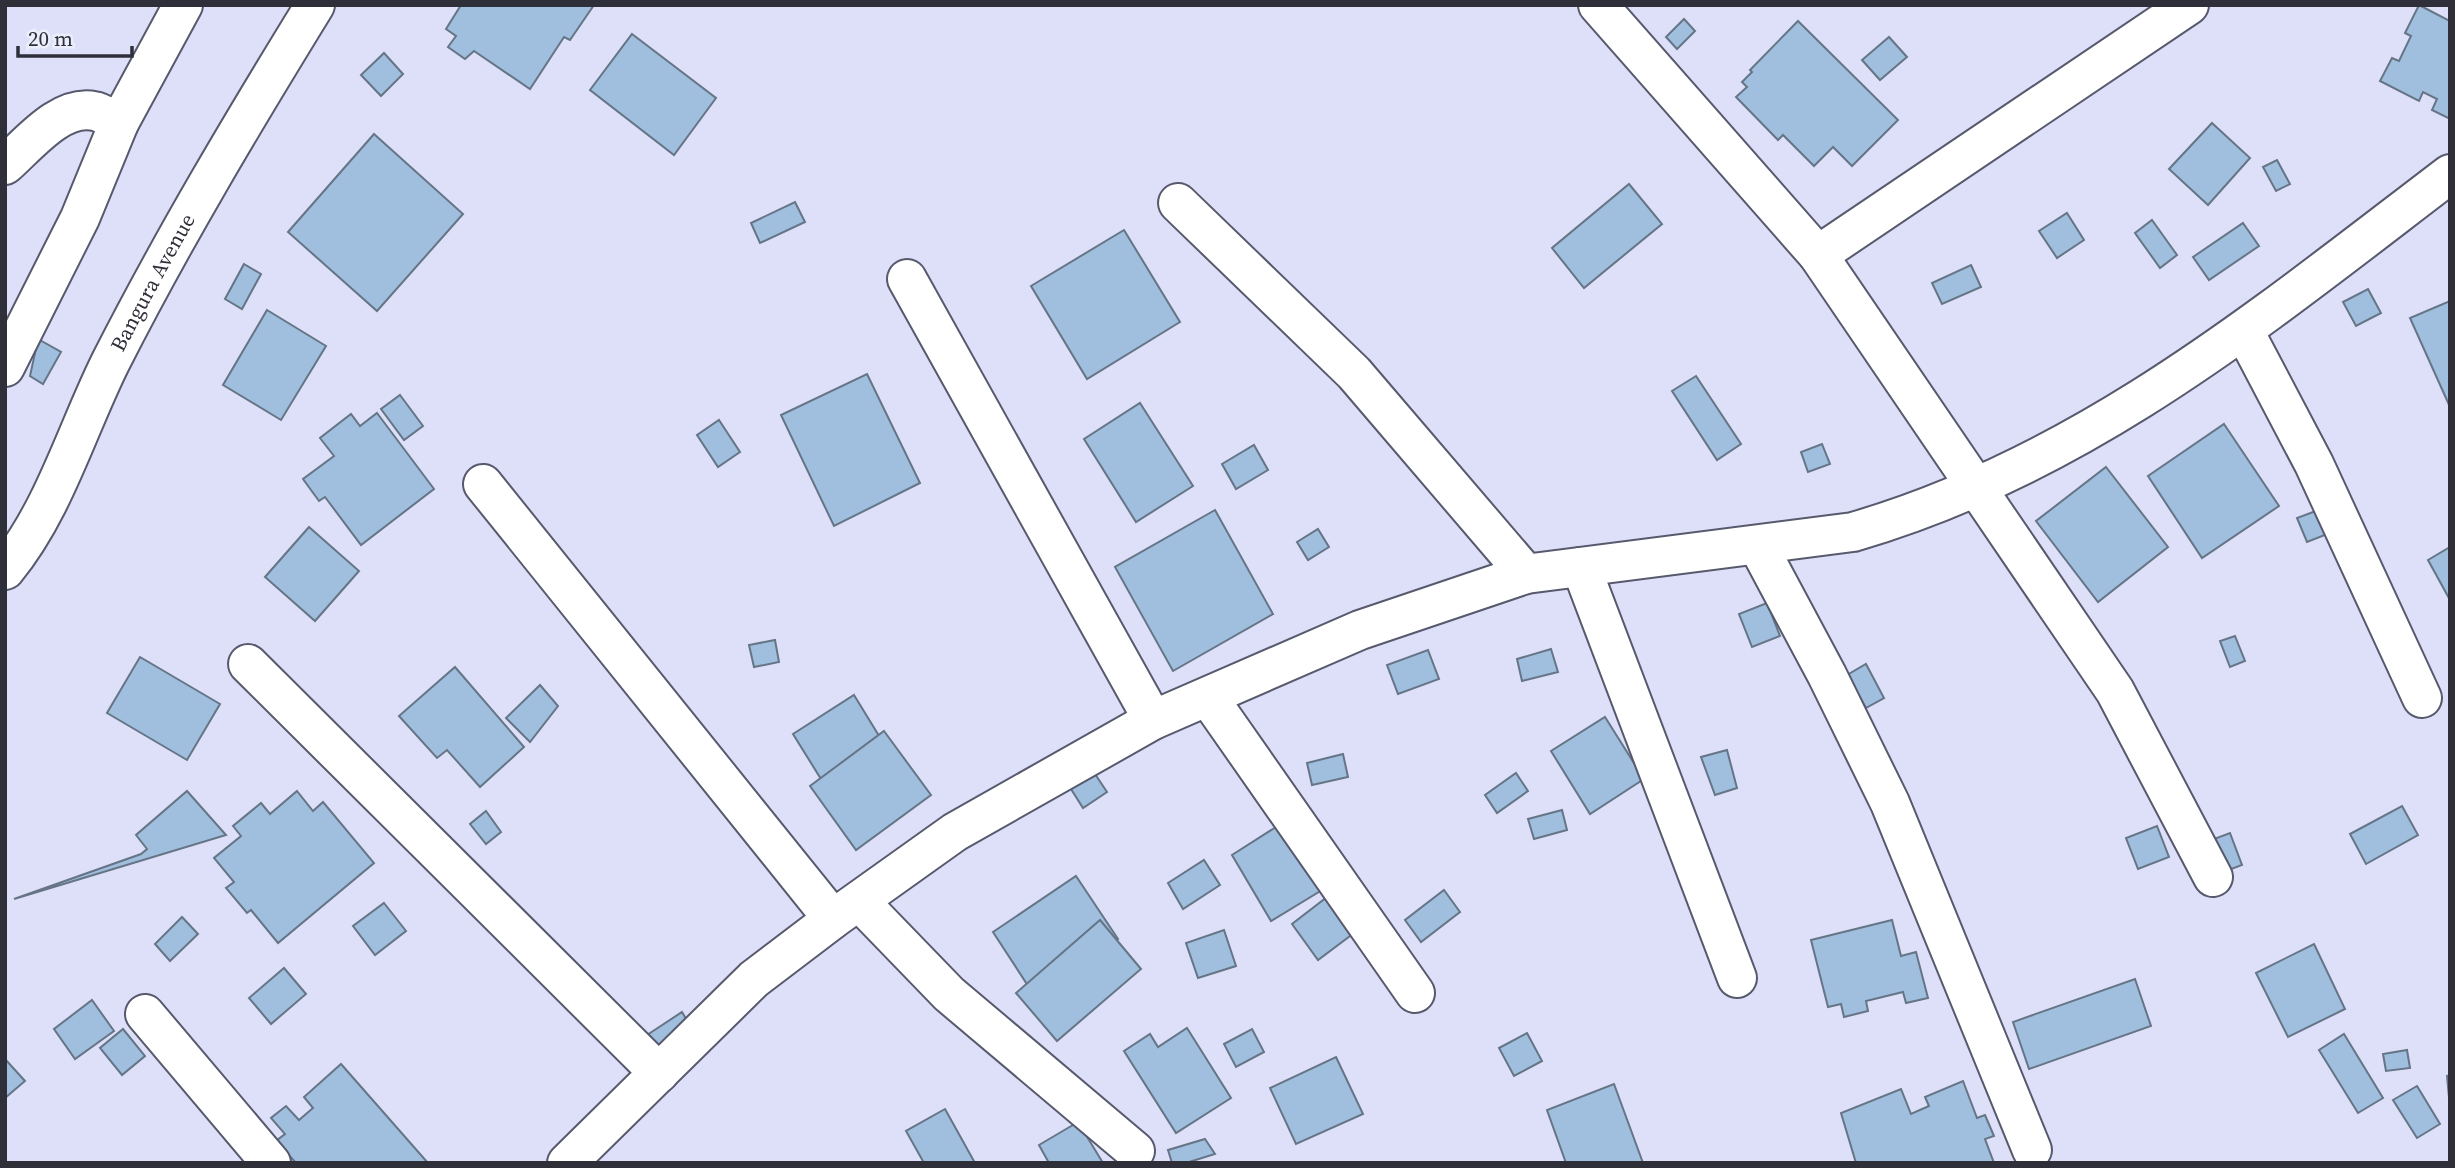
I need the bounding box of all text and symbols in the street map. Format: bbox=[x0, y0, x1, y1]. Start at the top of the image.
scale bar bbox=[18, 14, 131, 58]
text: 20 m bbox=[28, 24, 73, 53]
street label: Bangura Avenue bbox=[103, 208, 202, 356]

